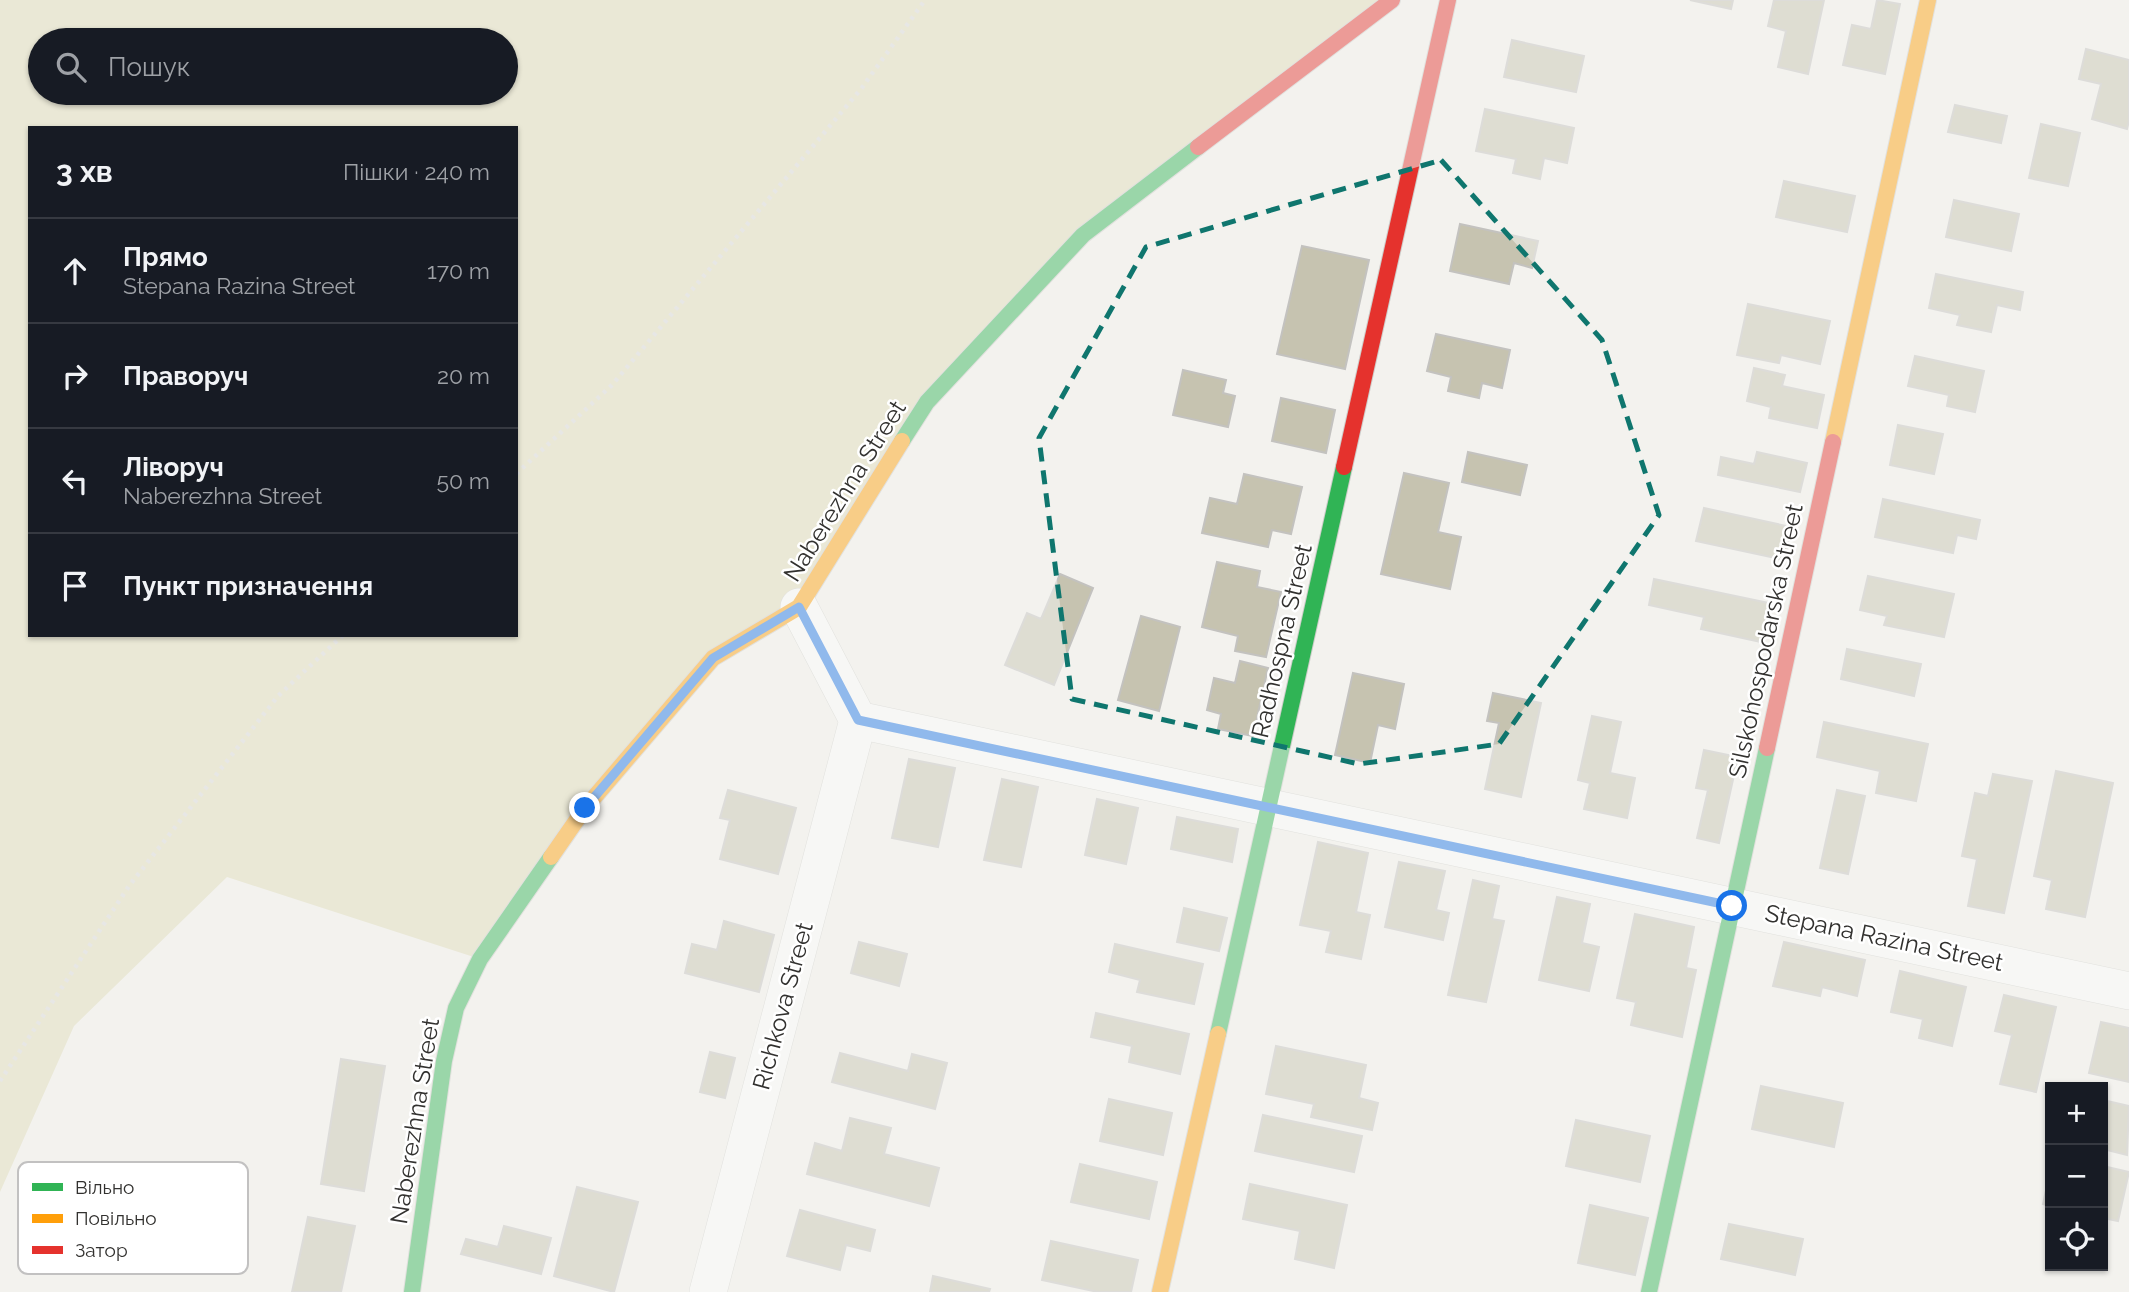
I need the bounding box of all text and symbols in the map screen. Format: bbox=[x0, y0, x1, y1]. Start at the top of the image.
search box bbox=[28, 28, 518, 105]
icon: search bbox=[52, 48, 90, 86]
text: Пошук bbox=[108, 52, 190, 82]
text: 3 хв bbox=[56, 154, 113, 189]
text: Пішки · 240 m bbox=[343, 158, 490, 185]
text: Прямо bbox=[123, 242, 208, 272]
icon: ahead bbox=[56, 252, 94, 290]
text: 170 m bbox=[427, 257, 490, 284]
text: Stepana Razina Street bbox=[123, 272, 356, 299]
icon: right bbox=[56, 357, 94, 395]
text: Праворуч bbox=[123, 361, 248, 391]
text: 20 m bbox=[437, 362, 490, 389]
street label: Naberezhna Street bbox=[777, 395, 912, 587]
text: Ліворуч bbox=[123, 452, 224, 482]
icon: left bbox=[56, 462, 94, 500]
text: 50 m bbox=[436, 467, 490, 494]
text: Naberezhna Street bbox=[123, 482, 322, 509]
street label: Silskohospodarska Street bbox=[1722, 501, 1809, 781]
street label: Radhospna Street bbox=[1245, 541, 1318, 741]
icon: arrive bbox=[56, 567, 94, 605]
text: Пункт призначення bbox=[123, 571, 373, 601]
route end bbox=[569, 792, 600, 823]
route start bbox=[1716, 890, 1747, 921]
street label: Stepana Razina Street bbox=[1762, 898, 2006, 977]
street label: Richkova Street bbox=[746, 919, 819, 1093]
street label: Naberezhna Street bbox=[384, 1016, 445, 1226]
map controls bbox=[2045, 1082, 2108, 1271]
button: + bbox=[2045, 1082, 2108, 1145]
button: − bbox=[2045, 1145, 2108, 1208]
legend bbox=[18, 1162, 248, 1274]
text: Вільно bbox=[75, 1176, 134, 1198]
text: Повільно bbox=[75, 1207, 157, 1229]
button: locate bbox=[2045, 1208, 2108, 1271]
text: Затор bbox=[75, 1239, 128, 1261]

